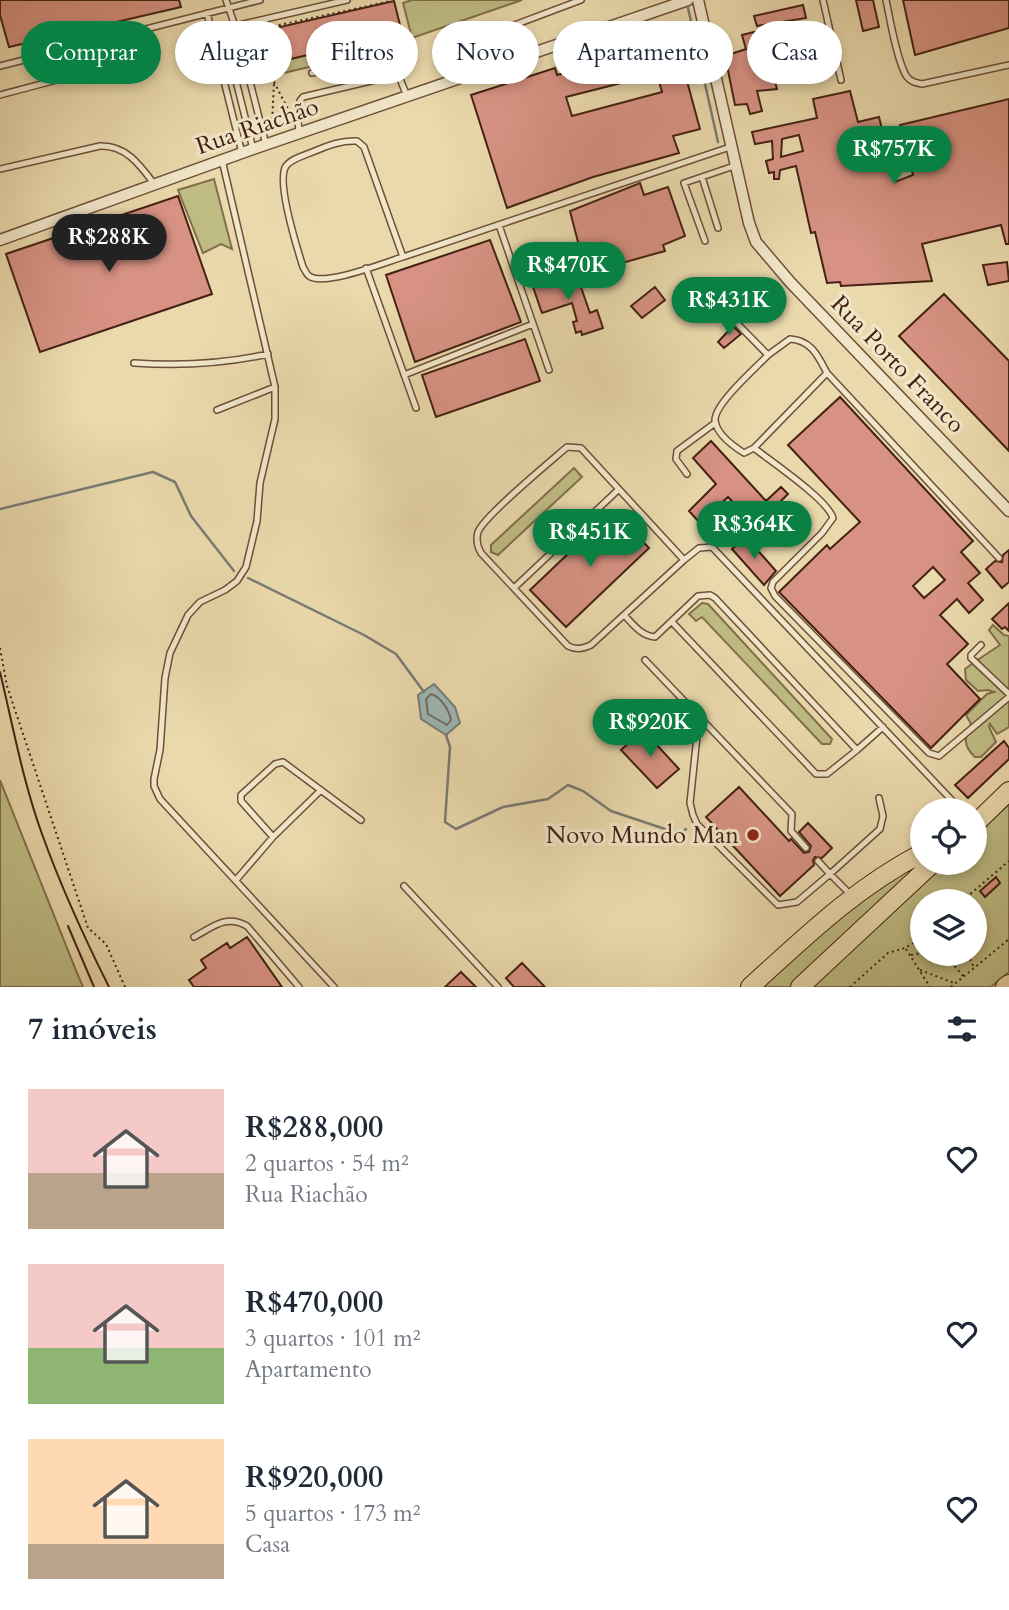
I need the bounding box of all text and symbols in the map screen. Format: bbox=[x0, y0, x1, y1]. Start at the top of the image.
chip: Comprar bbox=[21, 21, 161, 84]
chip: Alugar bbox=[175, 21, 292, 84]
chip: Filtros bbox=[306, 21, 418, 84]
chip: Novo bbox=[432, 21, 539, 84]
chip: Apartamento bbox=[553, 21, 733, 84]
chip: Casa bbox=[747, 21, 842, 84]
street label: Rua Riachão bbox=[191, 90, 323, 163]
pin: R$757K bbox=[837, 127, 951, 186]
text: R$757K bbox=[853, 133, 935, 164]
pin: R$288K bbox=[52, 215, 166, 274]
text: R$288K bbox=[68, 221, 150, 252]
pin: R$470K bbox=[511, 243, 625, 302]
text: R$470K bbox=[527, 249, 609, 280]
pin: R$431K bbox=[672, 278, 786, 337]
text: R$431K bbox=[688, 284, 770, 315]
street label: Rua Porto Franco bbox=[823, 288, 972, 441]
pin: R$364K bbox=[697, 502, 811, 561]
text: R$364K bbox=[713, 508, 795, 539]
pin: R$451K bbox=[533, 510, 647, 569]
text: R$451K bbox=[549, 516, 631, 547]
pin: R$920K bbox=[593, 700, 707, 759]
text: R$920K bbox=[609, 706, 691, 737]
map controls bbox=[910, 798, 987, 966]
button: locate bbox=[910, 798, 987, 875]
place label: Novo Mundo Man bbox=[546, 819, 739, 852]
marker: Novo Mundo Man bbox=[745, 827, 761, 843]
button: layers bbox=[910, 889, 987, 966]
text: 7 imóveis bbox=[28, 1009, 157, 1050]
icon: filters bbox=[943, 1010, 981, 1048]
text: R$288,000 bbox=[245, 1107, 383, 1148]
icon: home bbox=[84, 1117, 168, 1201]
icon: heart bbox=[943, 1140, 981, 1178]
text: 2 quartos · 54 m² bbox=[245, 1148, 409, 1179]
text: Rua Riachão bbox=[245, 1179, 368, 1210]
text: R$470,000 bbox=[245, 1282, 383, 1323]
icon: home bbox=[84, 1292, 168, 1376]
icon: heart bbox=[943, 1315, 981, 1353]
text: 3 quartos · 101 m² bbox=[245, 1323, 420, 1354]
text: Apartamento bbox=[245, 1354, 372, 1385]
text: R$920,000 bbox=[245, 1457, 383, 1498]
icon: home bbox=[84, 1467, 168, 1551]
icon: heart bbox=[943, 1490, 981, 1528]
text: 5 quartos · 173 m² bbox=[245, 1498, 420, 1529]
text: Casa bbox=[245, 1529, 290, 1560]

